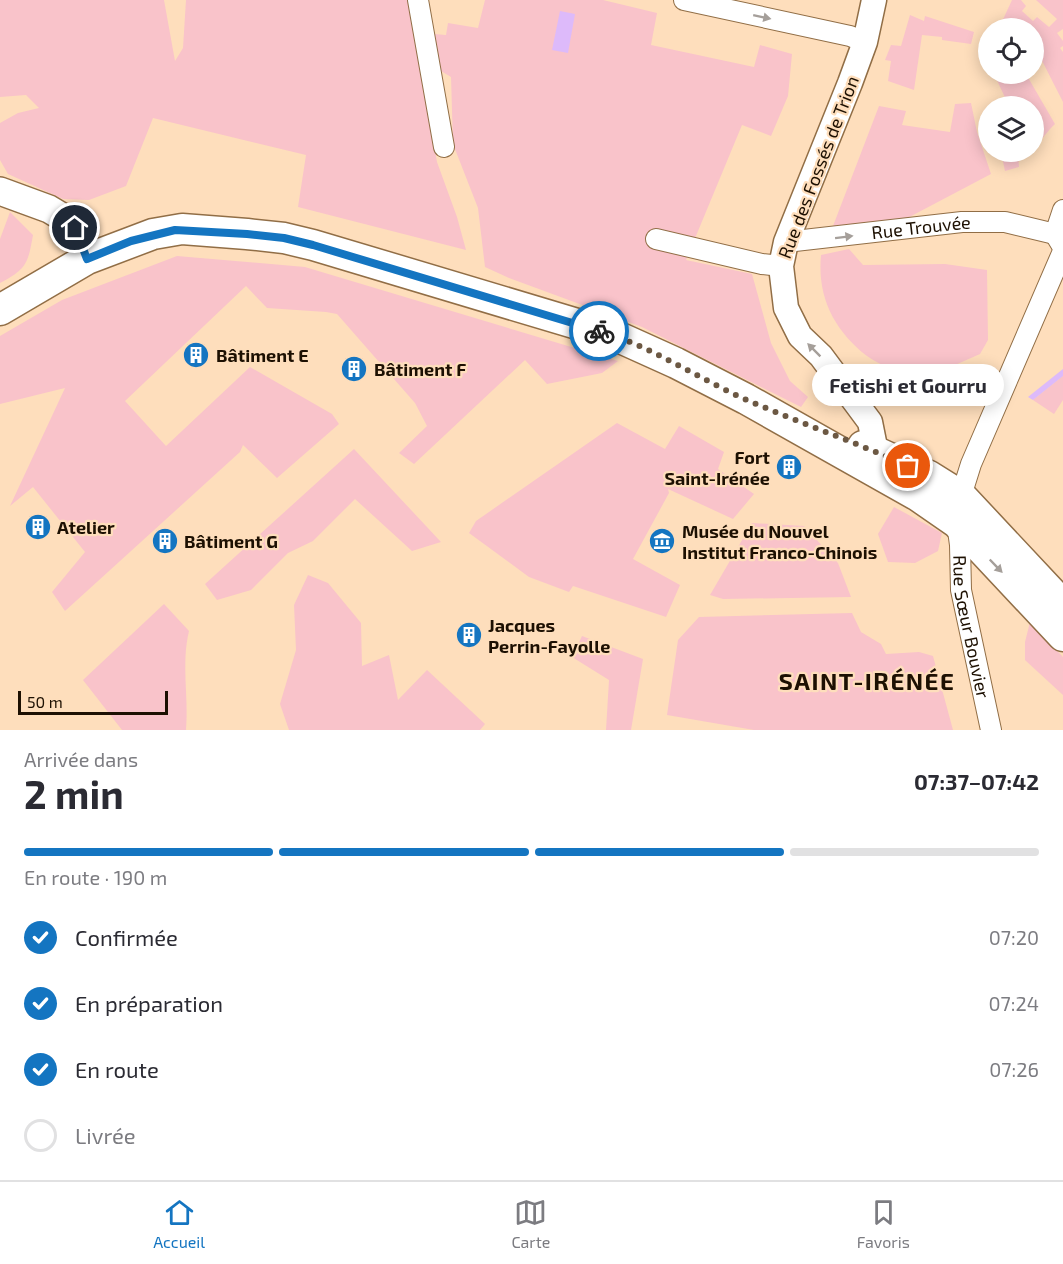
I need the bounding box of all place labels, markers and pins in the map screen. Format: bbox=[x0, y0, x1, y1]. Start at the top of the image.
pin bbox=[49, 202, 100, 253]
building icon: Bâtiment E bbox=[181, 340, 211, 370]
place label: Bâtiment E bbox=[216, 344, 309, 366]
building icon: Bâtiment F bbox=[339, 354, 369, 384]
place label: Bâtiment F bbox=[374, 358, 466, 380]
callout: Fetishi et Gourru bbox=[812, 364, 1004, 406]
pin bbox=[882, 440, 933, 491]
place label: Fort Saint-Irénée bbox=[665, 446, 771, 489]
building icon: Fort Saint-Irénée bbox=[774, 452, 804, 482]
building icon: Atelier bbox=[23, 512, 53, 542]
place label: Atelier bbox=[57, 516, 115, 538]
place label: Musée du Nouvel Institut Franco-Chinois bbox=[682, 520, 877, 563]
building icon: Bâtiment G bbox=[150, 526, 180, 556]
museum icon: Musée du Nouvel Institut Franco-Chinois bbox=[647, 526, 677, 556]
place label: Bâtiment G bbox=[184, 530, 278, 552]
place label: Jacques Perrin-Fayolle bbox=[488, 614, 610, 657]
building icon: Jacques Perrin-Fayolle bbox=[454, 620, 484, 650]

